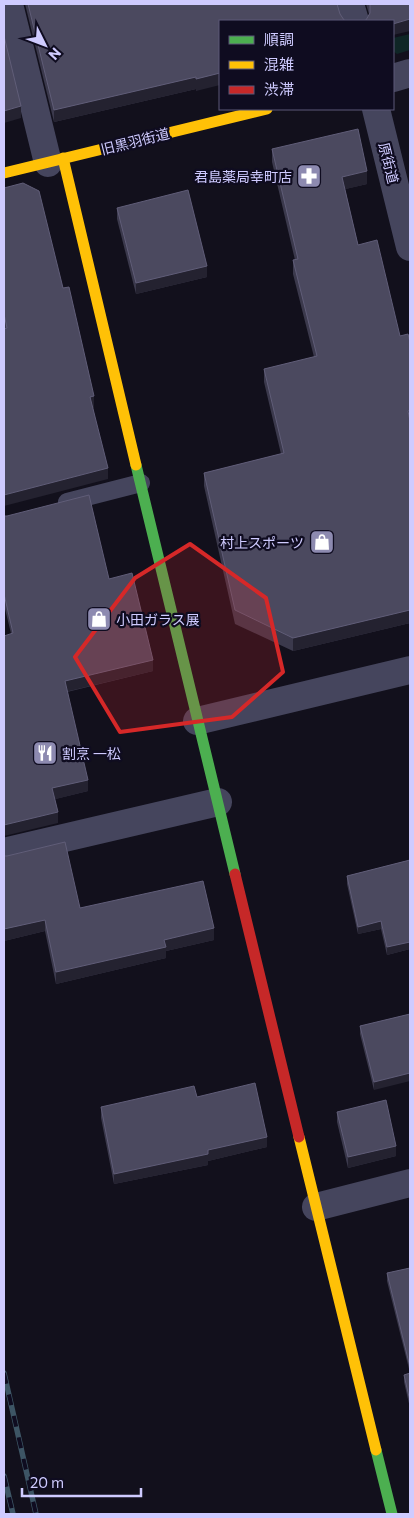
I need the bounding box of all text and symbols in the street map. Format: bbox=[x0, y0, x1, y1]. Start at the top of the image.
north arrow bbox=[20, 20, 70, 70]
legend bbox=[219, 20, 394, 110]
text: 順調 bbox=[264, 30, 294, 48]
text: N bbox=[45, 44, 65, 64]
text: 混雑 bbox=[264, 55, 294, 73]
text: 渋滞 bbox=[264, 80, 294, 98]
street label: 旧黒羽街道 bbox=[99, 124, 171, 158]
street label: 原街道 bbox=[376, 141, 402, 185]
pharmacy icon: 君島薬局幸町店 bbox=[296, 163, 322, 189]
place label: 君島薬局幸町店 bbox=[194, 168, 292, 185]
shop icon: 村上スポーツ bbox=[309, 529, 335, 555]
place label: 村上スポーツ bbox=[220, 534, 304, 551]
shop icon: 小田ガラス展 bbox=[86, 606, 112, 632]
place label: 小田ガラス展 bbox=[116, 611, 200, 628]
restaurant icon: 割烹 一松 bbox=[32, 740, 58, 766]
place label: 割烹 一松 bbox=[62, 745, 121, 762]
scale bar bbox=[22, 1466, 141, 1498]
text: 20 m bbox=[30, 1473, 64, 1491]

